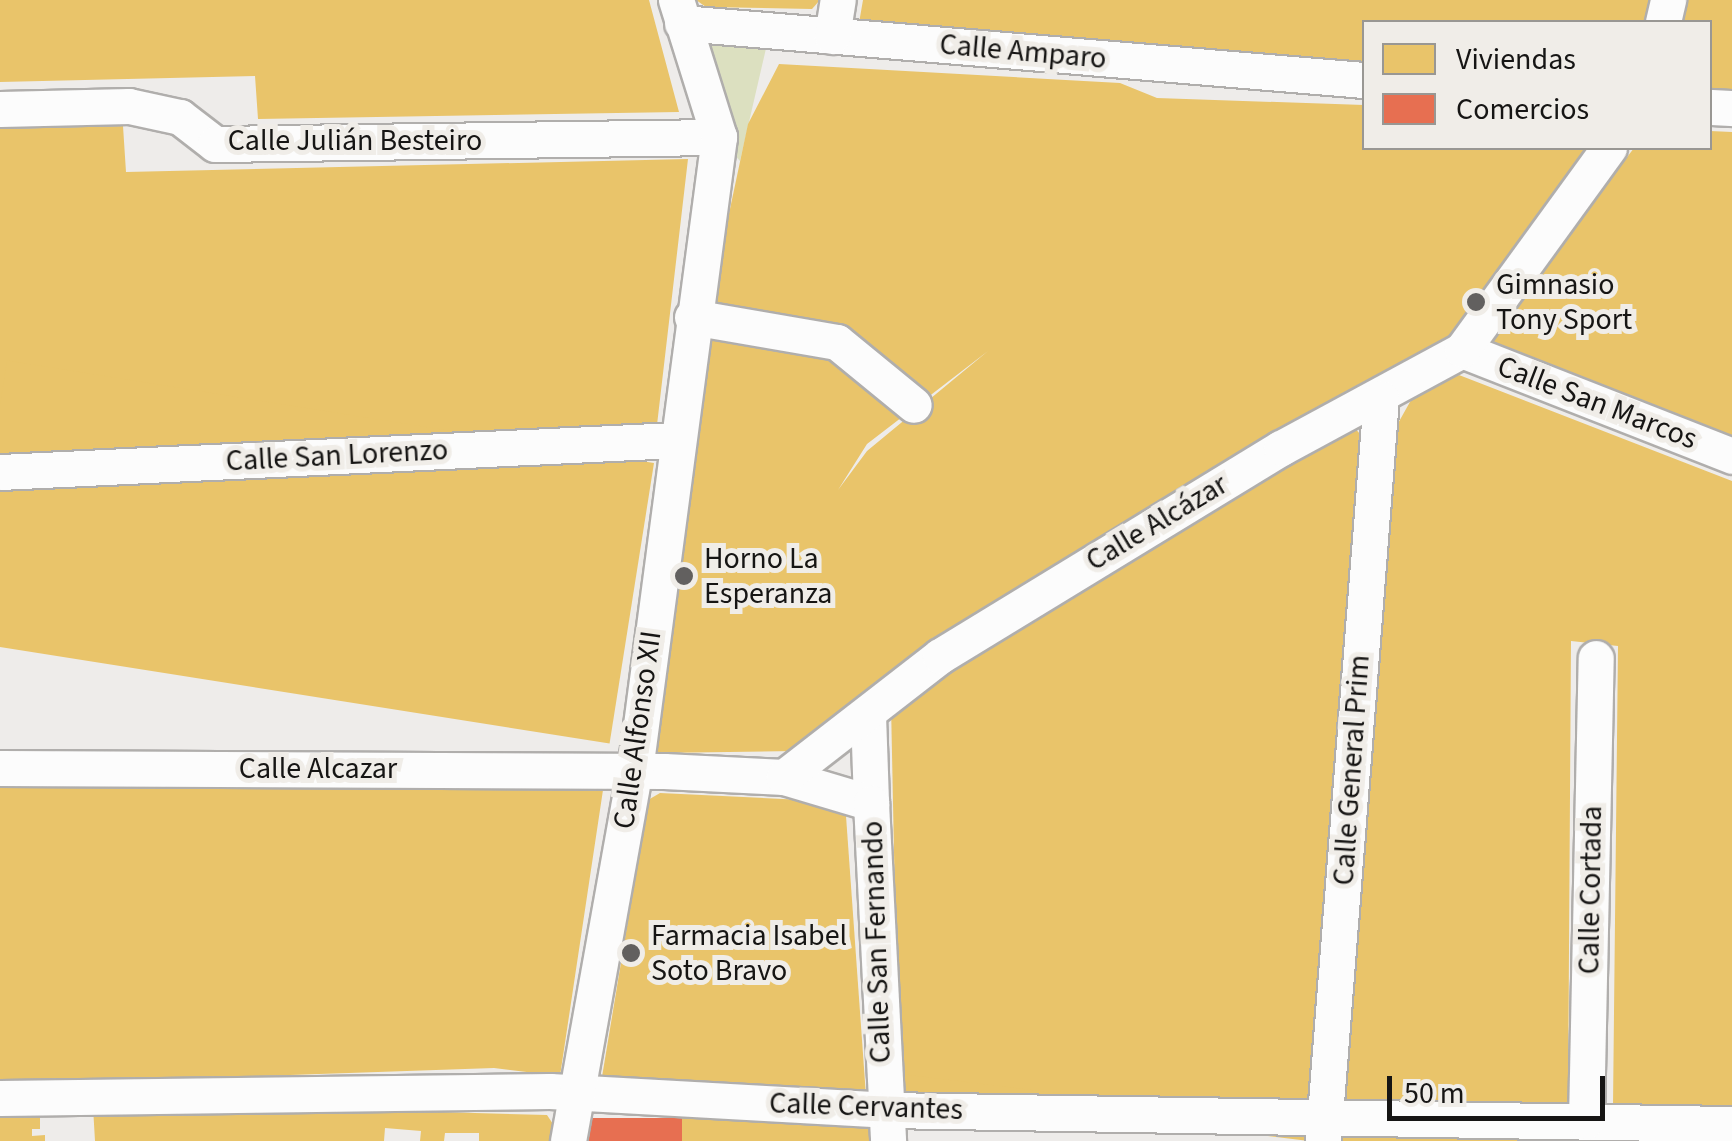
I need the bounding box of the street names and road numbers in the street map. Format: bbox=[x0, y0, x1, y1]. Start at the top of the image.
street label: Calle Amparo bbox=[938, 27, 1108, 77]
street label: Calle Julián Besteiro bbox=[228, 123, 482, 159]
street label: Calle San Marcos bbox=[1492, 348, 1702, 458]
street label: Calle San Lorenzo bbox=[225, 432, 449, 480]
street label: Calle Alcázar bbox=[1080, 467, 1234, 579]
street label: Calle Alfonso XII bbox=[606, 629, 670, 831]
street label: Calle General Prim bbox=[1326, 653, 1378, 887]
street label: Calle Alcazar bbox=[239, 751, 397, 787]
street label: Calle Cortada bbox=[1572, 805, 1610, 975]
street label: Calle San Fernando bbox=[855, 820, 899, 1064]
street label: Calle Cervantes bbox=[769, 1086, 963, 1128]

